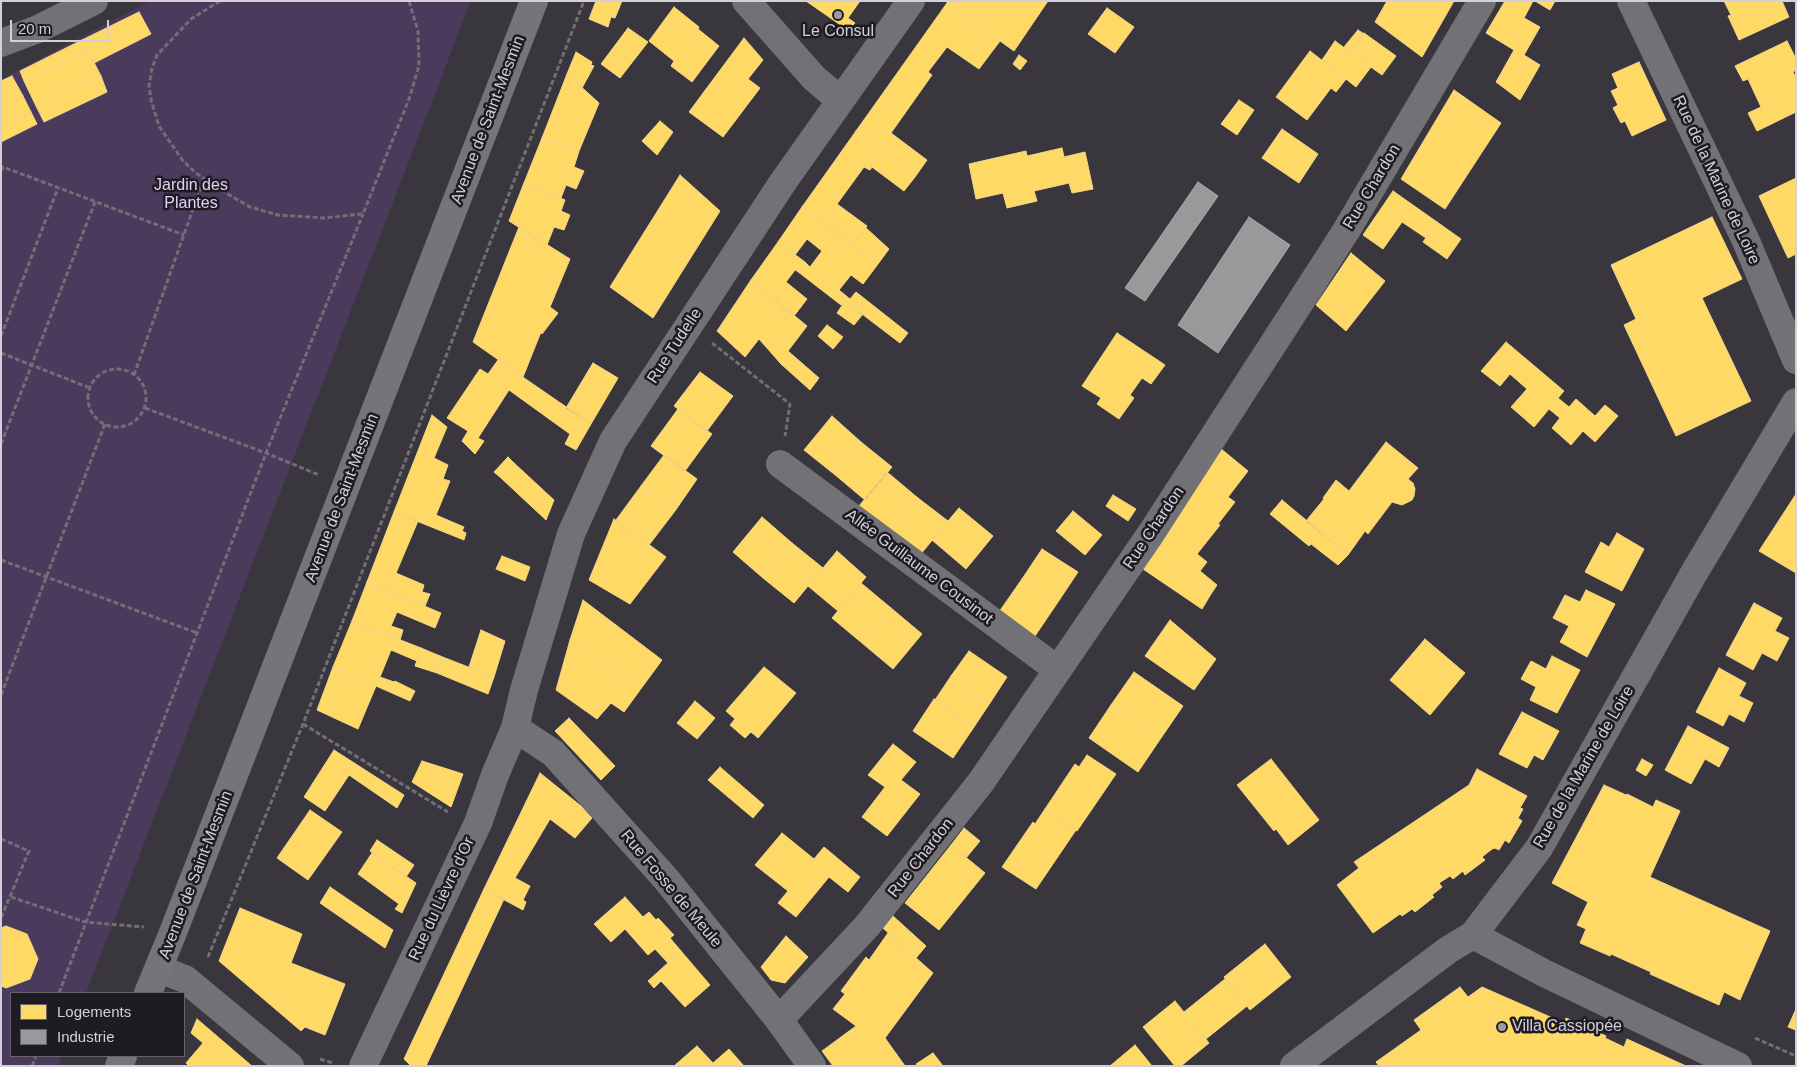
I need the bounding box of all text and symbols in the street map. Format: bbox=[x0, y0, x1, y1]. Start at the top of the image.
marker: Le Consul bbox=[832, 9, 844, 21]
scale bar bbox=[12, 10, 111, 42]
text: 20 m bbox=[18, 20, 51, 37]
place label: Le Consul bbox=[802, 22, 874, 42]
street label: Avenue de Saint-Mesmin bbox=[447, 33, 529, 207]
street label: Rue de la Marine de Loire bbox=[1668, 93, 1764, 267]
street label: Rue Chardon bbox=[1339, 141, 1405, 233]
park label: Jardin des Plantes bbox=[154, 176, 228, 214]
street label: Rue Tudelle bbox=[644, 305, 706, 387]
street label: Avenue de Saint-Mesmin bbox=[301, 411, 383, 585]
street label: Rue Chardon bbox=[1119, 483, 1189, 573]
street label: Allée Guillaume Cousinot bbox=[841, 505, 997, 629]
street label: Rue de la Marine de Loire bbox=[1530, 682, 1638, 852]
street label: Avenue de Saint-Mesmin bbox=[155, 788, 237, 962]
street label: Rue Chardon bbox=[884, 815, 958, 901]
street label: Rue Fosse de Meule bbox=[616, 826, 726, 952]
street label: Rue du Lièvre d'Or bbox=[405, 834, 479, 964]
legend bbox=[10, 992, 185, 1057]
text: Logements bbox=[57, 1003, 131, 1020]
place label: Villa Cassiopée bbox=[1512, 1017, 1622, 1037]
marker: Villa Cassiopée bbox=[1496, 1021, 1508, 1033]
text: Industrie bbox=[57, 1028, 115, 1045]

